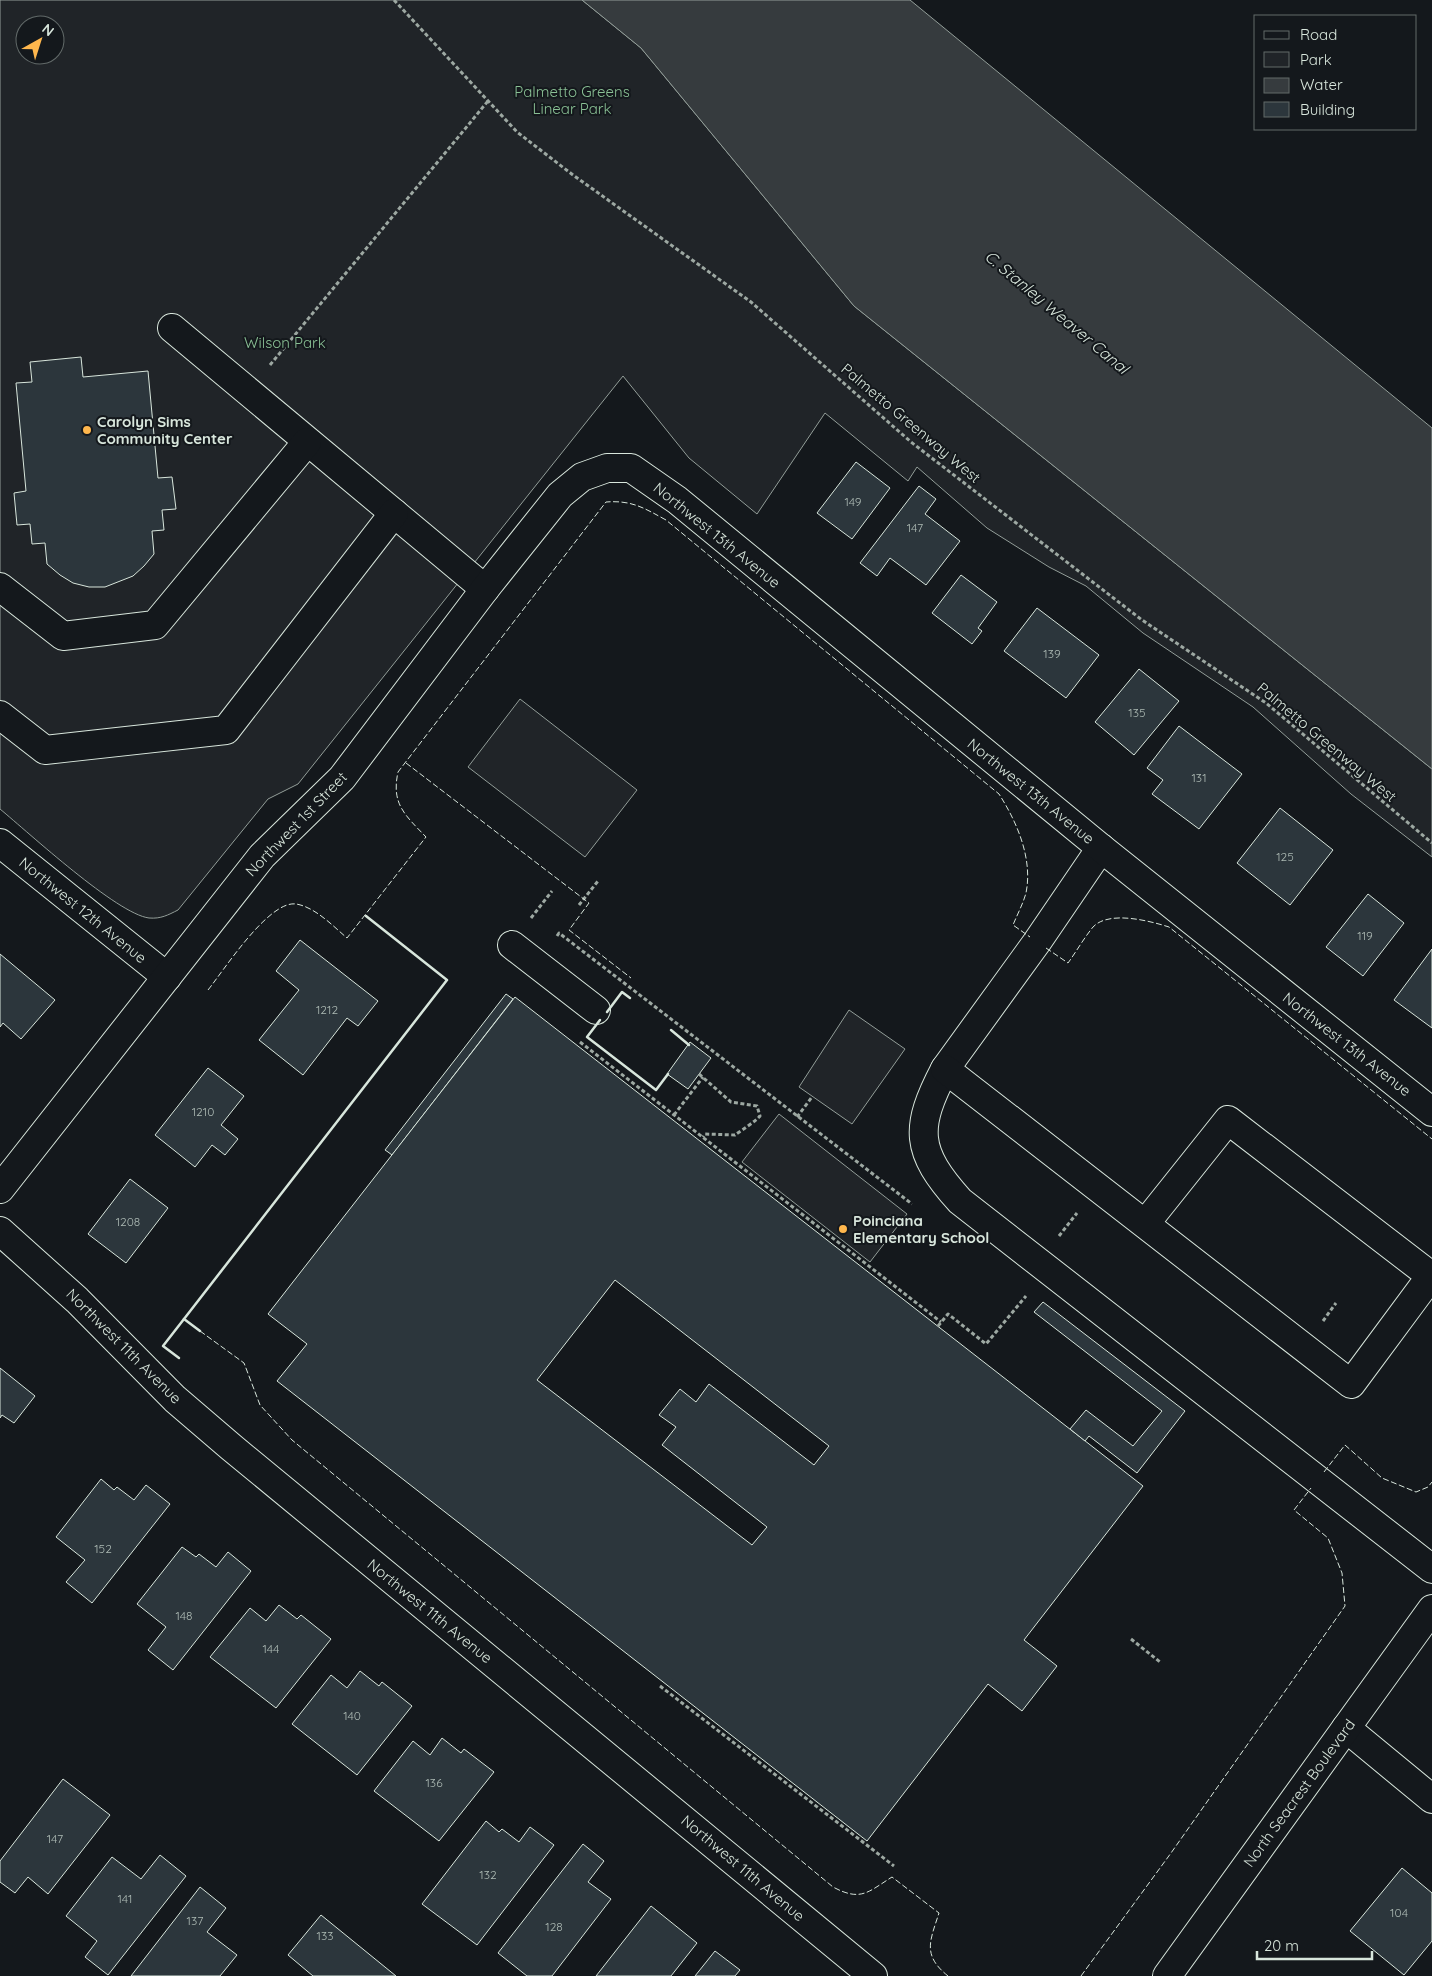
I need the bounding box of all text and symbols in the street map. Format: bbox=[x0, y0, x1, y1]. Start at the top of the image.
north arrow bbox=[15, 15, 65, 65]
legend bbox=[1254, 15, 1417, 130]
text: N bbox=[39, 20, 58, 40]
text: Road bbox=[1300, 25, 1337, 44]
text: Park bbox=[1300, 50, 1332, 69]
text: Water bbox=[1300, 75, 1343, 94]
park label: Palmetto Greens Linear Park bbox=[514, 82, 630, 118]
text: Building bbox=[1300, 100, 1355, 119]
water label: C. Stanley Weaver Canal bbox=[981, 246, 1135, 379]
park label: Wilson Park bbox=[244, 333, 326, 352]
street label: Palmetto Greenway West bbox=[837, 359, 985, 487]
place label: Carolyn Sims Community Center bbox=[97, 412, 233, 448]
marker: Carolyn Sims Community Center bbox=[81, 424, 93, 436]
street label: Northwest 13th Avenue bbox=[650, 478, 784, 592]
house number: 149 bbox=[844, 494, 862, 509]
house number: 147 bbox=[907, 520, 923, 535]
house number: 139 bbox=[1043, 646, 1061, 661]
street label: Palmetto Greenway West bbox=[1253, 678, 1401, 806]
house number: 135 bbox=[1128, 705, 1146, 720]
street label: Northwest 13th Avenue bbox=[964, 734, 1098, 848]
street label: Northwest 1st Street bbox=[241, 768, 351, 880]
house number: 131 bbox=[1191, 770, 1207, 785]
house number: 125 bbox=[1276, 849, 1294, 864]
street label: Northwest 12th Avenue bbox=[16, 853, 150, 967]
house number: 119 bbox=[1357, 928, 1373, 943]
street label: Northwest 13th Avenue bbox=[1279, 988, 1415, 1100]
house number: 1212 bbox=[316, 1002, 338, 1017]
house number: 1210 bbox=[192, 1104, 214, 1119]
place label: Poinciana Elementary School bbox=[853, 1211, 989, 1247]
house number: 1208 bbox=[116, 1214, 140, 1229]
marker: Poinciana Elementary School bbox=[837, 1223, 849, 1235]
street label: Northwest 11th Avenue bbox=[62, 1284, 186, 1408]
house number: 152 bbox=[94, 1541, 112, 1556]
street label: Northwest 11th Avenue bbox=[364, 1555, 496, 1667]
house number: 148 bbox=[175, 1608, 193, 1623]
house number: 144 bbox=[263, 1641, 279, 1656]
house number: 140 bbox=[343, 1708, 361, 1723]
street label: North Seacrest Boulevard bbox=[1239, 1715, 1359, 1871]
house number: 136 bbox=[425, 1775, 443, 1790]
street label: Northwest 11th Avenue bbox=[677, 1811, 809, 1925]
house number: 147 bbox=[47, 1831, 63, 1846]
house number: 132 bbox=[479, 1867, 497, 1882]
house number: 141 bbox=[118, 1891, 132, 1906]
house number: 104 bbox=[1390, 1905, 1408, 1920]
house number: 137 bbox=[187, 1913, 203, 1928]
house number: 128 bbox=[545, 1919, 563, 1934]
house number: 133 bbox=[316, 1928, 334, 1943]
scale bar bbox=[1257, 1928, 1372, 1960]
text: 20 m bbox=[1264, 1936, 1299, 1955]

